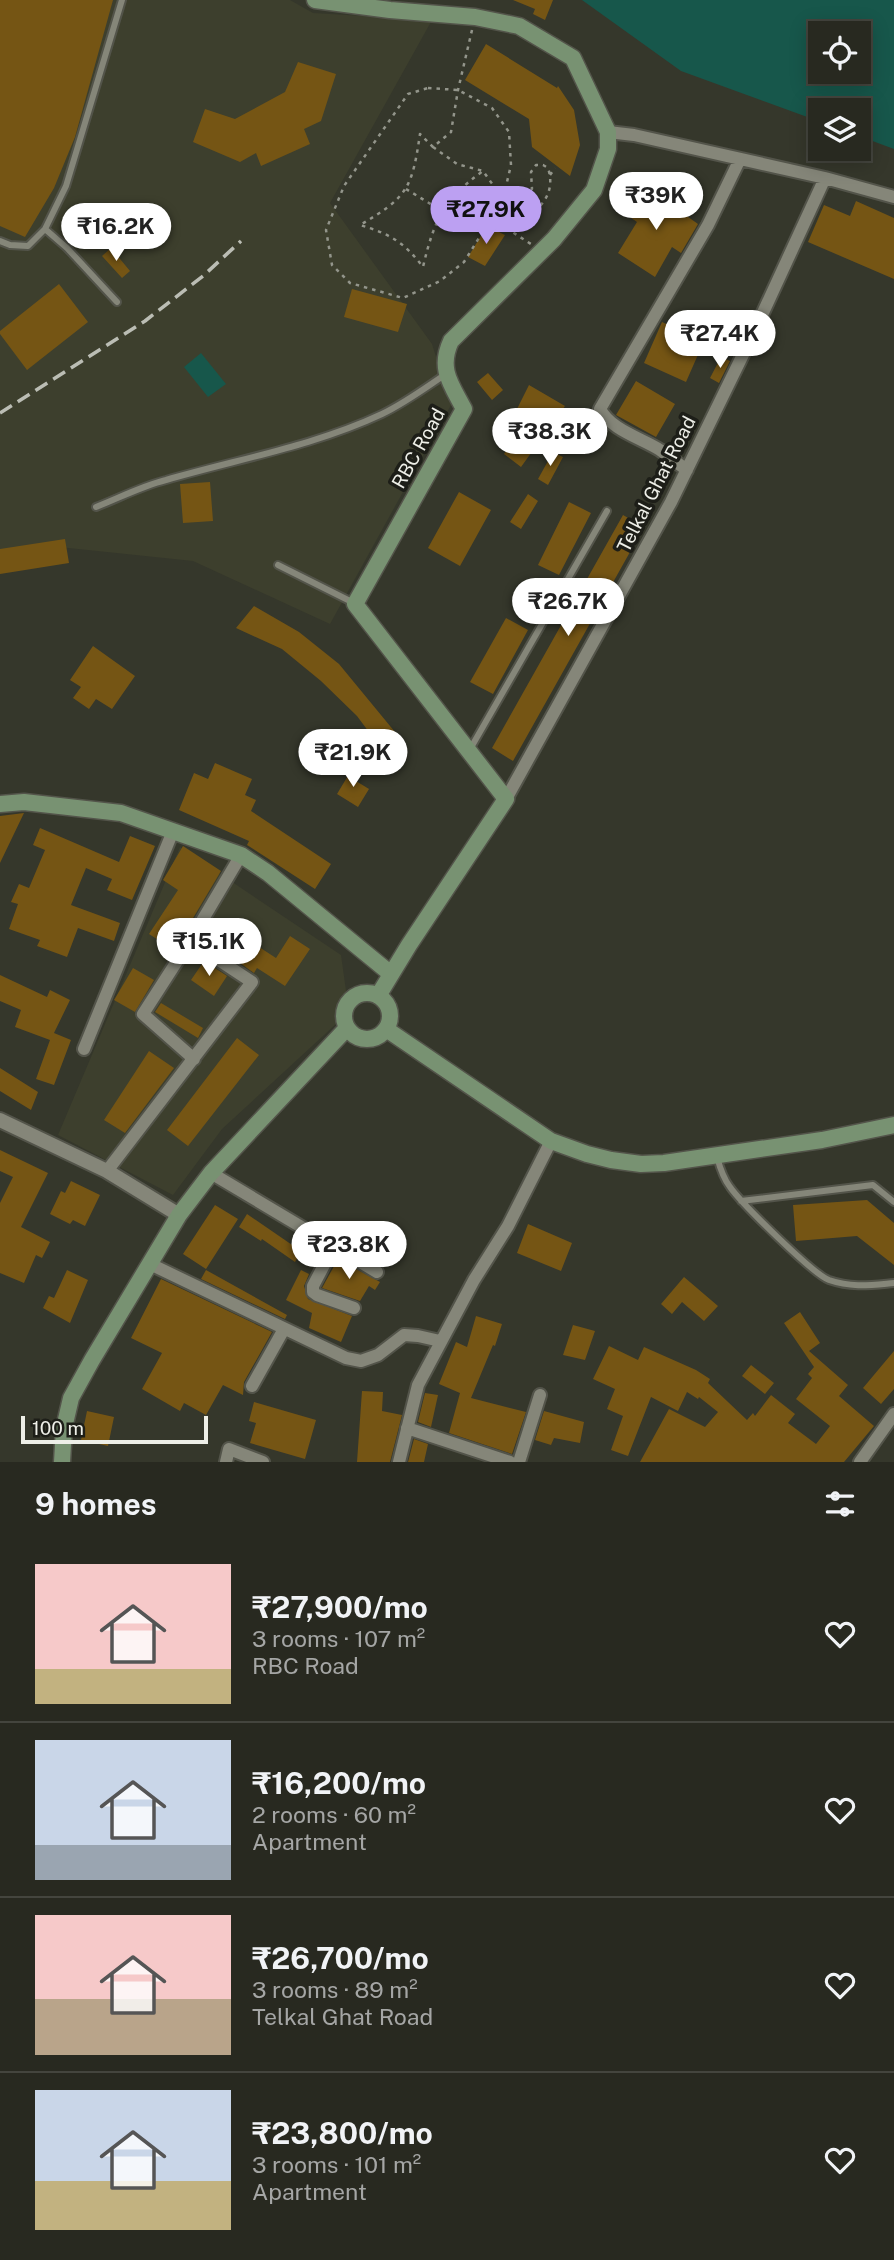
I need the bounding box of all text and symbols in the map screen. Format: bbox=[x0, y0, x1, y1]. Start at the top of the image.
map controls bbox=[808, 21, 871, 161]
button: locate bbox=[808, 21, 871, 84]
button: layers bbox=[808, 98, 871, 161]
pin: ₹39K bbox=[615, 173, 697, 232]
text: ₹39K bbox=[625, 181, 687, 208]
pin: ₹27.9K bbox=[429, 187, 543, 246]
text: ₹27.9K bbox=[446, 195, 526, 222]
pin: ₹16.2K bbox=[59, 204, 173, 263]
text: ₹16.2K bbox=[77, 212, 155, 239]
pin: ₹27.4K bbox=[663, 310, 777, 370]
text: ₹27.4K bbox=[681, 319, 759, 346]
street label: RBC Road bbox=[387, 404, 449, 492]
pin: ₹38.3K bbox=[493, 408, 607, 468]
street label: Telkal Ghat Road bbox=[612, 412, 700, 556]
text: ₹38.3K bbox=[508, 417, 592, 444]
pin: ₹26.7K bbox=[511, 578, 625, 638]
text: ₹26.7K bbox=[528, 587, 608, 614]
pin: ₹21.9K bbox=[296, 730, 410, 789]
text: ₹21.9K bbox=[314, 738, 392, 765]
pin: ₹15.1K bbox=[152, 918, 266, 978]
text: ₹15.1K bbox=[173, 927, 245, 954]
pin: ₹23.8K bbox=[292, 1222, 406, 1281]
text: ₹23.8K bbox=[308, 1230, 390, 1257]
scale bar bbox=[21, 1413, 208, 1445]
text: 100 m bbox=[32, 1417, 84, 1439]
icon: filters bbox=[821, 1485, 859, 1523]
text: 9 homes bbox=[35, 1486, 157, 1522]
text: ₹27,900/mo bbox=[252, 1589, 428, 1625]
icon: home bbox=[91, 1592, 175, 1676]
icon: heart bbox=[821, 1615, 859, 1653]
text: 3 rooms · 107 m² bbox=[252, 1625, 425, 1652]
text: RBC Road bbox=[252, 1652, 359, 1679]
text: ₹16,200/mo bbox=[252, 1765, 426, 1801]
icon: home bbox=[91, 1768, 175, 1852]
icon: heart bbox=[821, 1791, 859, 1829]
text: 2 rooms · 60 m² bbox=[252, 1801, 416, 1828]
text: Apartment bbox=[252, 1828, 367, 1855]
text: ₹26,700/mo bbox=[252, 1940, 429, 1976]
icon: home bbox=[91, 1943, 175, 2027]
icon: heart bbox=[821, 1966, 859, 2004]
text: 3 rooms · 89 m² bbox=[252, 1976, 418, 2003]
text: Telkal Ghat Road bbox=[252, 2003, 433, 2030]
text: ₹23,800/mo bbox=[252, 2115, 433, 2151]
icon: home bbox=[91, 2118, 175, 2202]
icon: heart bbox=[821, 2141, 859, 2179]
text: 3 rooms · 101 m² bbox=[252, 2151, 421, 2178]
text: Apartment bbox=[252, 2178, 367, 2205]

